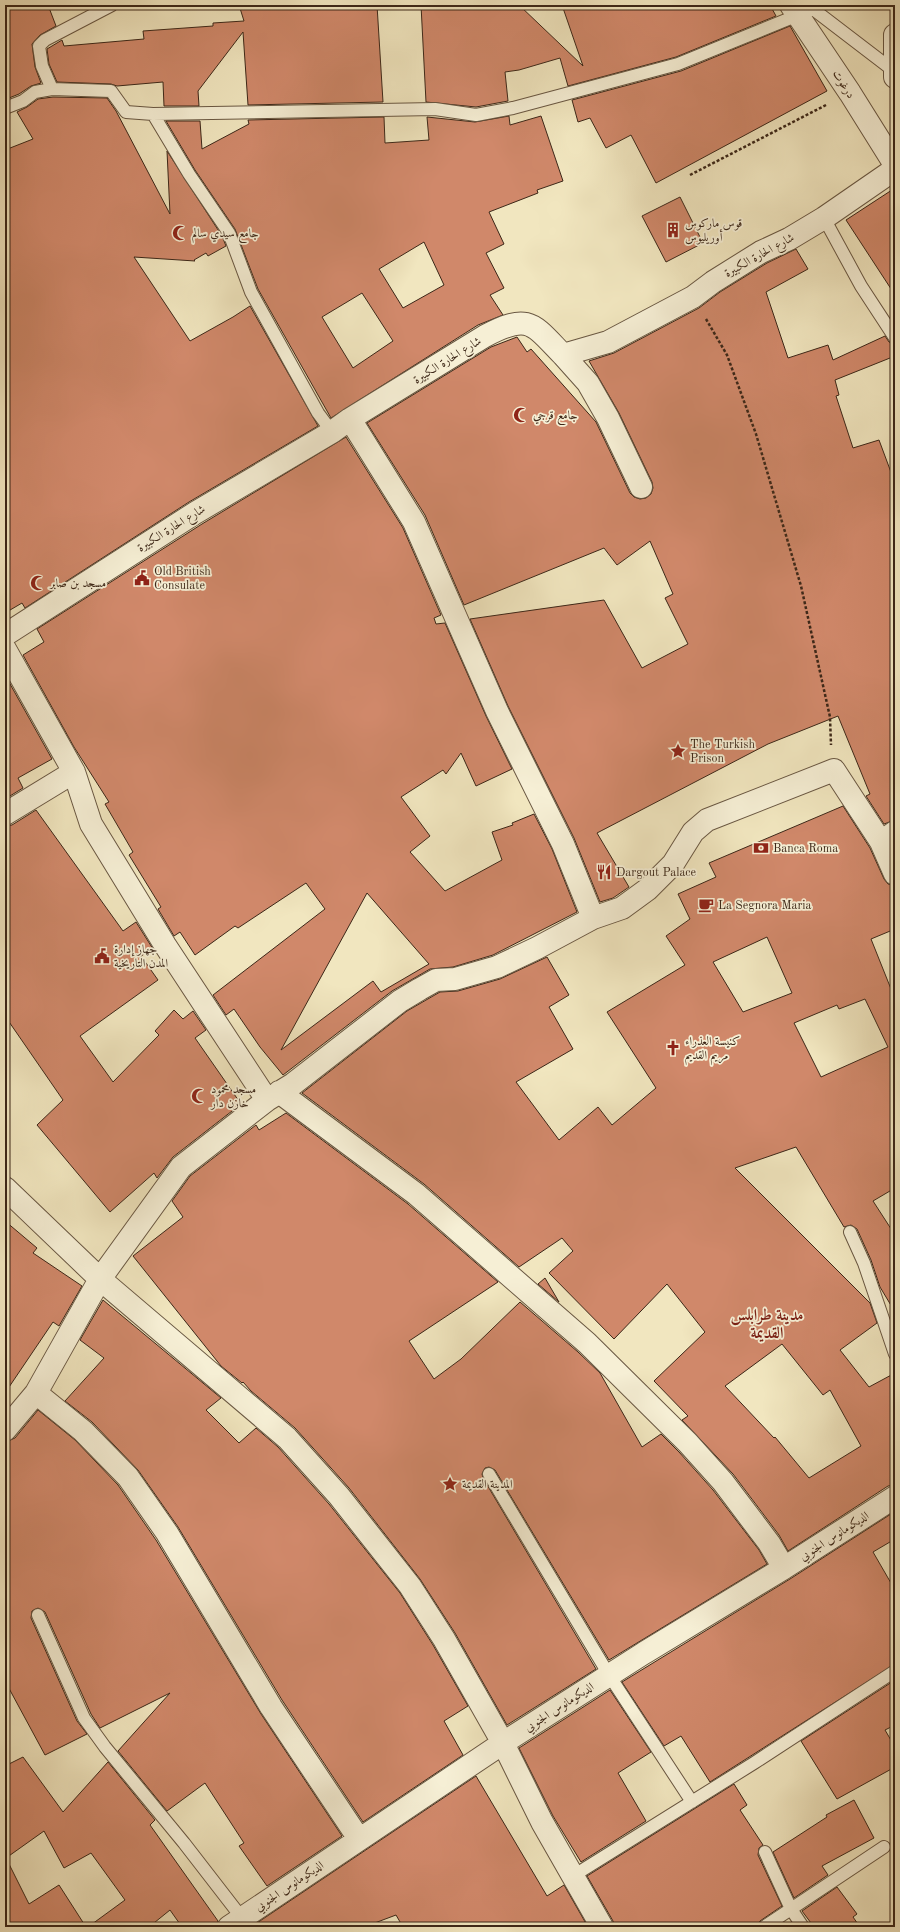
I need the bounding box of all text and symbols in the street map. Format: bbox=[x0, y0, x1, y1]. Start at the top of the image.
street label: درغوت bbox=[829, 68, 857, 101]
place label: قوس ماركوس أوريليوس bbox=[685, 217, 742, 245]
building icon: قوس ماركوس أوريليوس bbox=[664, 221, 682, 239]
mosque icon: جامع سيدي سالم bbox=[171, 224, 189, 242]
place label: جامع سيدي سالم bbox=[192, 227, 259, 244]
street label: شارع الحارة الكبيرة bbox=[722, 231, 798, 283]
street label: شارع الحارة الكبيرة bbox=[411, 334, 486, 390]
mosque icon: جامع قرجي bbox=[512, 406, 530, 424]
place label: جامع قرجي bbox=[533, 410, 578, 426]
street label: شارع الحارة الكبيرة bbox=[135, 502, 210, 558]
place label: Old British Consulate bbox=[154, 566, 211, 592]
public building icon: Old British Consulate bbox=[133, 569, 151, 587]
mosque icon: مسجد بن صابر bbox=[29, 574, 47, 592]
place label: مسجد بن صابر bbox=[48, 578, 106, 590]
place label: The Turkish Prison bbox=[690, 739, 756, 765]
place icon: The Turkish Prison bbox=[669, 742, 687, 760]
bank icon: Banca Roma bbox=[752, 839, 770, 857]
place label: Banca Roma bbox=[773, 843, 838, 855]
restaurant icon: Dargout Palace bbox=[595, 863, 613, 881]
place label: Dargout Palace bbox=[616, 867, 697, 879]
cafe icon: La Segnora Maria bbox=[697, 896, 715, 914]
place label: La Segnora Maria bbox=[718, 900, 812, 912]
place label: جهاز إدارة المدن التاريخية bbox=[114, 944, 168, 970]
public building icon: جهاز إدارة المدن التاريخية bbox=[93, 947, 111, 965]
place label: كنيسة العذراء مريم القديم bbox=[685, 1035, 740, 1066]
church icon: كنيسة العذراء مريم القديم bbox=[664, 1039, 682, 1057]
place label: مسجد محمود خازن دار bbox=[210, 1084, 256, 1110]
mosque icon: مسجد محمود خازن دار bbox=[190, 1087, 208, 1105]
district label: مدينة طرابلس القديمة bbox=[730, 1308, 804, 1342]
place icon: المدينة القديمة bbox=[441, 1475, 459, 1493]
place label: المدينة القديمة bbox=[462, 1479, 513, 1492]
street label: الديكومانوس الجنوبي bbox=[797, 1509, 873, 1566]
street label: الديكومانوس الجنوبي bbox=[522, 1680, 598, 1737]
street label: الديكومانوس الجنوبي bbox=[253, 1859, 328, 1917]

